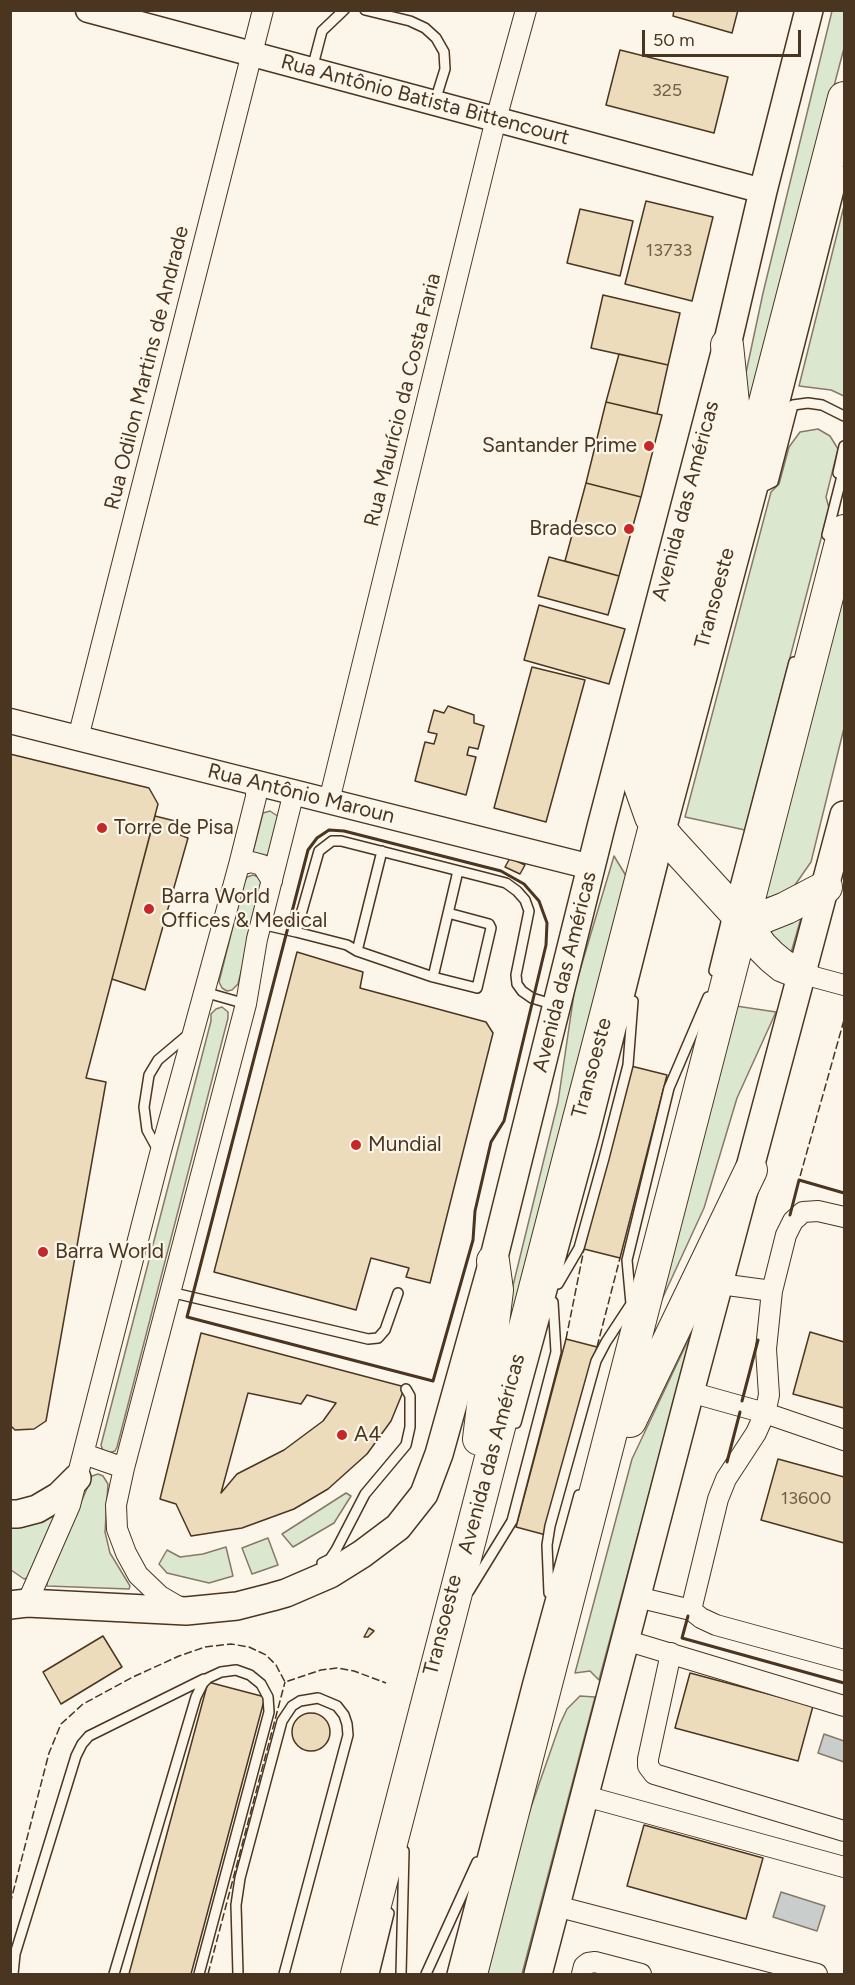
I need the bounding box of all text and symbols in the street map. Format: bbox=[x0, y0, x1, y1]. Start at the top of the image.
scale bar bbox=[645, 18, 804, 56]
text: 50 m bbox=[653, 29, 695, 51]
street label: Rua Antônio Batista Bittencourt bbox=[278, 49, 572, 151]
house number: 325 bbox=[652, 80, 682, 102]
street label: Rua Odilon Martins de Andrade bbox=[99, 223, 195, 513]
house number: 13733 bbox=[646, 240, 692, 262]
street label: Rua Maurício da Costa Faria bbox=[359, 271, 447, 529]
street label: Avenida das Américas bbox=[647, 398, 725, 604]
place label: Santander Prime bbox=[482, 433, 637, 459]
marker: Santander Prime bbox=[642, 439, 656, 453]
place label: Bradesco bbox=[529, 516, 617, 542]
marker: Bradesco bbox=[622, 522, 636, 536]
street label: Transoeste bbox=[690, 545, 740, 651]
street label: Rua Antônio Maroun bbox=[205, 759, 397, 829]
place label: Torre de Pisa bbox=[114, 815, 234, 841]
marker: Torre de Pisa bbox=[95, 821, 109, 835]
street label: Avenida das Américas bbox=[528, 869, 602, 1075]
place label: Barra World Offices & Medical bbox=[161, 884, 327, 934]
marker: Barra World Offices & Medical bbox=[142, 902, 156, 916]
street label: Transoeste bbox=[567, 1015, 617, 1121]
place label: Mundial bbox=[368, 1132, 442, 1158]
marker: Mundial bbox=[349, 1138, 363, 1152]
place label: Barra World bbox=[55, 1239, 164, 1265]
marker: Barra World bbox=[36, 1245, 50, 1259]
street label: Avenida das Américas bbox=[453, 1351, 531, 1557]
place label: A4 bbox=[354, 1422, 381, 1448]
marker: A4 bbox=[335, 1428, 349, 1442]
house number: 13600 bbox=[781, 1488, 831, 1510]
street label: Transoeste bbox=[418, 1572, 468, 1678]

